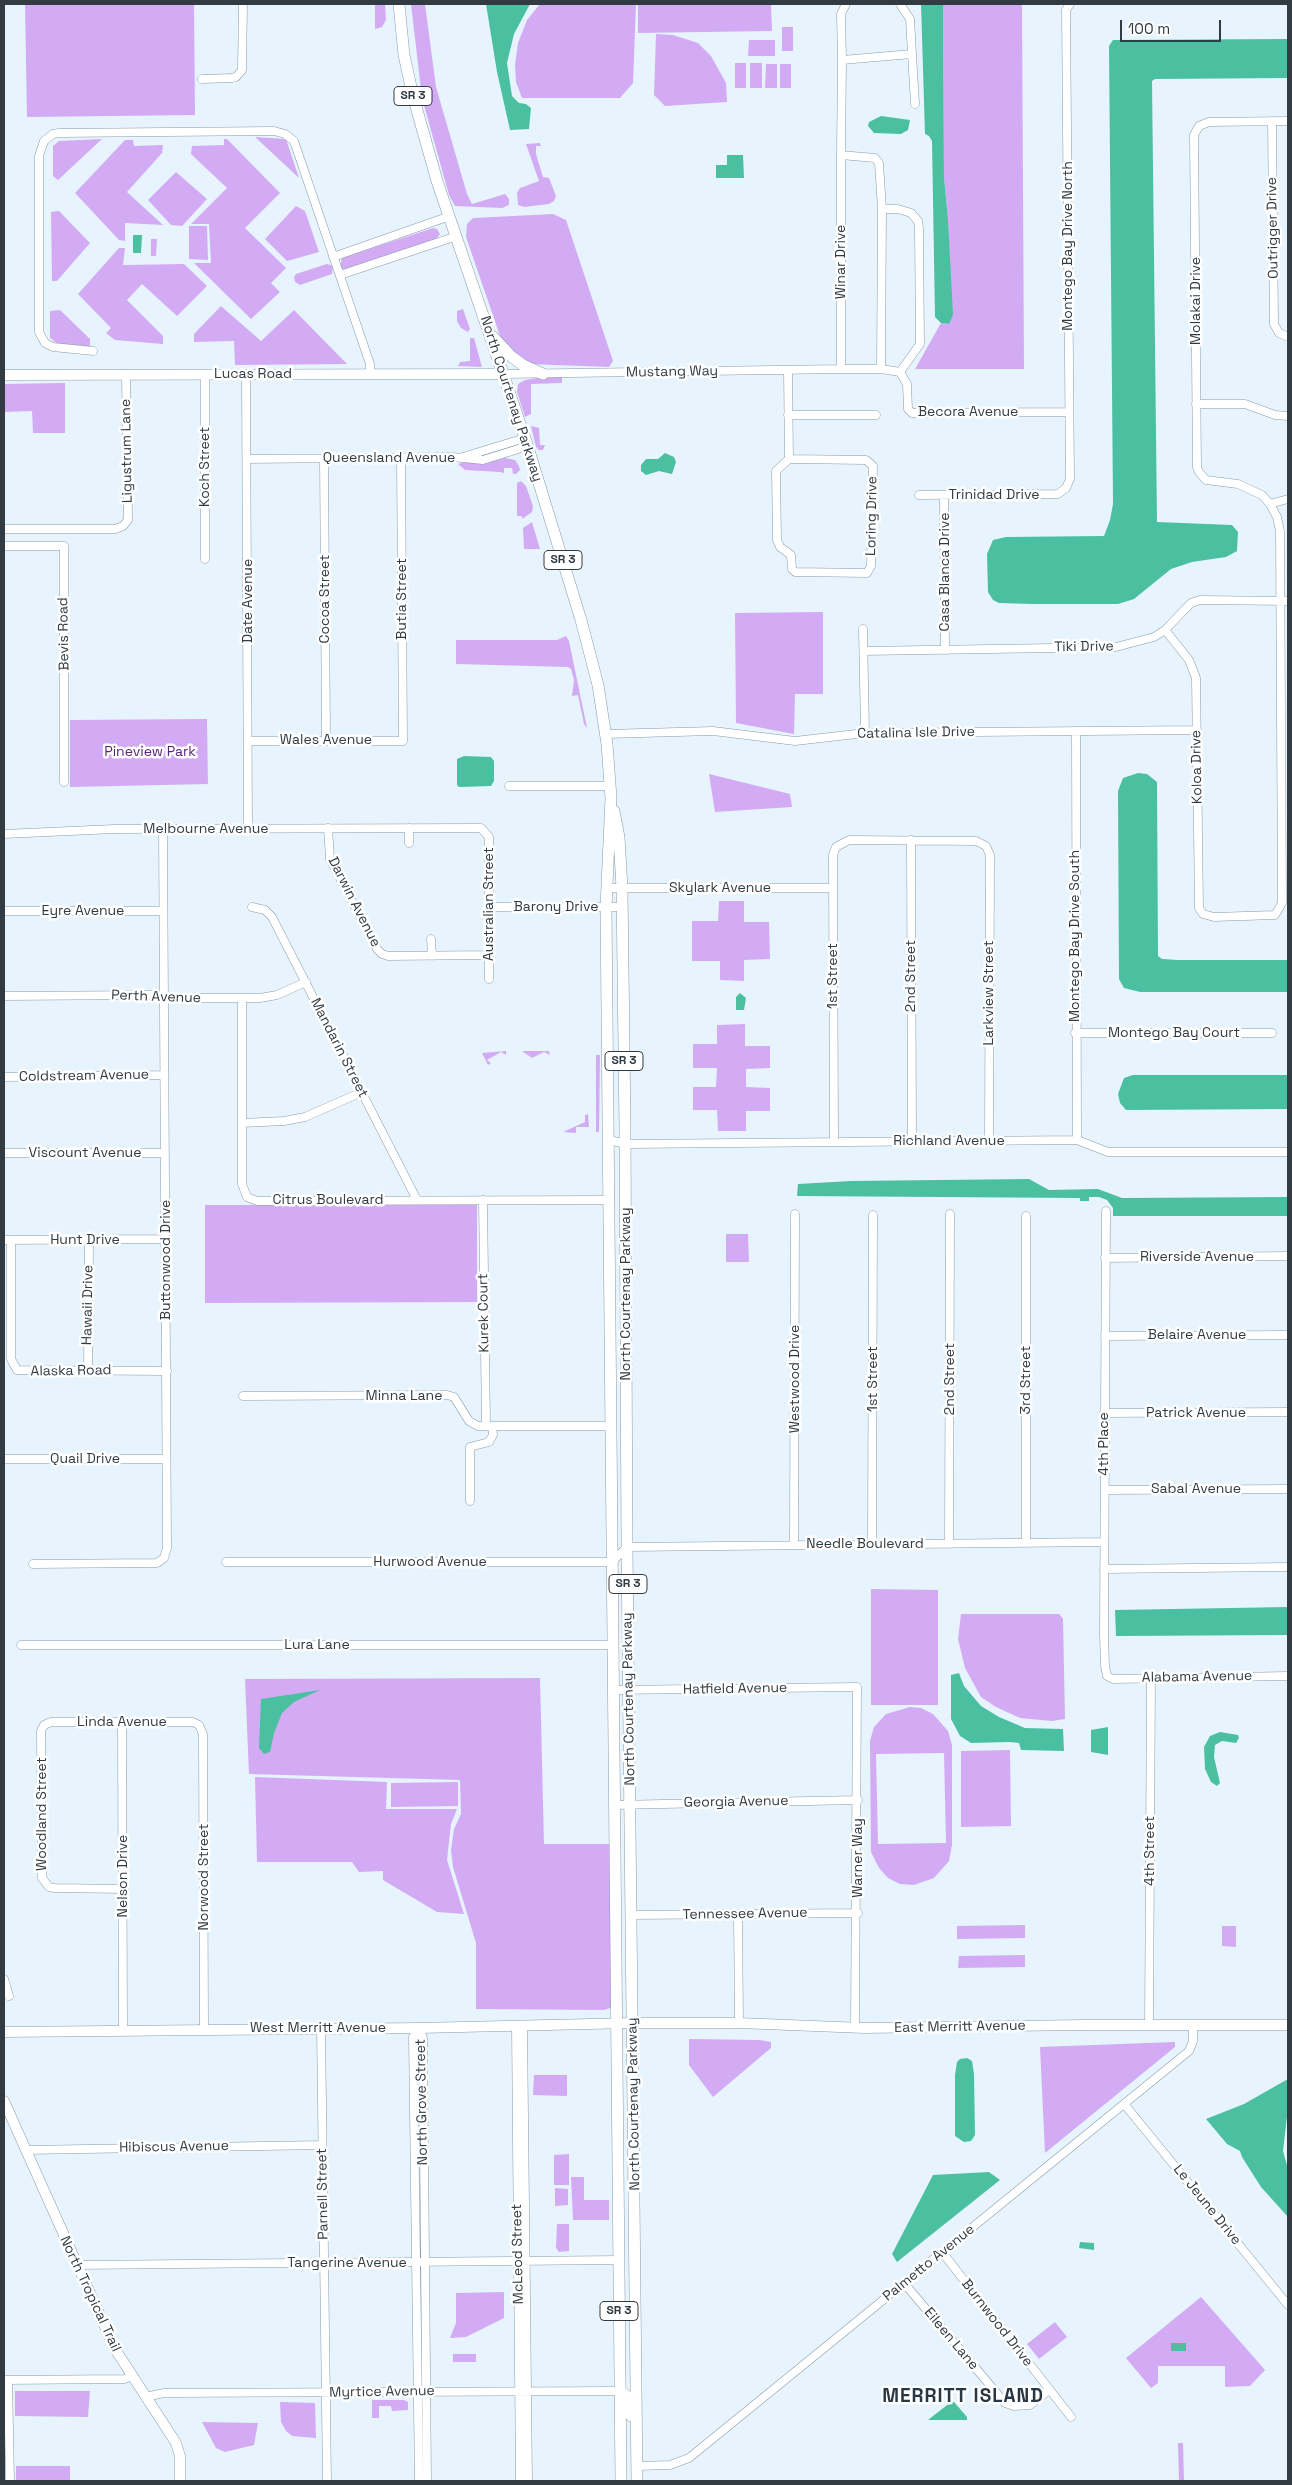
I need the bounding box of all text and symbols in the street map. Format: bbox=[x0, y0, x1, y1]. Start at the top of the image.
scale bar bbox=[1122, 10, 1223, 42]
text: 100 m bbox=[1128, 19, 1170, 38]
road number: SR 3 bbox=[394, 86, 432, 105]
street label: Montego Bay Drive North bbox=[1060, 161, 1076, 331]
street label: Outrigger Drive bbox=[1264, 177, 1282, 279]
street label: Winar Drive bbox=[833, 225, 849, 299]
street label: Molakai Drive bbox=[1188, 257, 1204, 345]
street label: North Courtenay Parkway bbox=[476, 314, 546, 484]
street label: Mustang Way bbox=[626, 363, 718, 381]
street label: Lucas Road bbox=[214, 366, 292, 382]
street label: Ligustrum Lane bbox=[118, 399, 136, 503]
street label: Becora Avenue bbox=[918, 404, 1018, 420]
street label: Koch Street bbox=[197, 427, 213, 507]
street label: Queensland Avenue bbox=[323, 450, 455, 466]
street label: Loring Drive bbox=[863, 476, 881, 556]
street label: Trinidad Drive bbox=[949, 487, 1039, 503]
street label: Casa Blanca Drive bbox=[937, 513, 953, 631]
road number: SR 3 bbox=[544, 550, 582, 570]
street label: Cocoa Street bbox=[317, 554, 333, 644]
street label: Butia Street bbox=[394, 558, 410, 640]
street label: Date Avenue bbox=[240, 559, 256, 643]
street label: Bevis Road bbox=[55, 597, 73, 671]
street label: Tiki Drive bbox=[1054, 638, 1114, 656]
street label: Catalina Isle Drive bbox=[857, 724, 975, 742]
street label: Koloa Drive bbox=[1188, 730, 1206, 804]
street label: Wales Avenue bbox=[280, 732, 372, 748]
park label: Pineview Park bbox=[104, 744, 196, 760]
street label: Melbourne Avenue bbox=[143, 821, 269, 837]
street label: Australian Street bbox=[481, 847, 497, 961]
street label: Montego Bay Drive South bbox=[1067, 850, 1083, 1022]
street label: Darwin Avenue bbox=[324, 854, 384, 950]
street label: Skylark Avenue bbox=[669, 880, 771, 896]
street label: Barony Drive bbox=[513, 899, 599, 915]
street label: Eyre Avenue bbox=[42, 903, 124, 919]
street label: 2nd Street bbox=[903, 940, 919, 1012]
street label: Larkview Street bbox=[981, 940, 997, 1046]
street label: 1st Street bbox=[825, 943, 841, 1009]
street label: Perth Avenue bbox=[111, 987, 201, 1007]
street label: Mandarin Street bbox=[307, 995, 371, 1101]
street label: Montego Bay Court bbox=[1108, 1025, 1240, 1041]
road number: SR 3 bbox=[605, 1052, 643, 1070]
street label: Coldstream Avenue bbox=[19, 1066, 149, 1086]
street label: Richland Avenue bbox=[893, 1133, 1005, 1149]
street label: Viscount Avenue bbox=[29, 1145, 141, 1161]
street label: Citrus Boulevard bbox=[272, 1192, 384, 1208]
street label: Buttonwood Drive bbox=[158, 1200, 174, 1320]
street label: North Courtenay Parkway bbox=[618, 1207, 634, 1381]
street label: Hunt Drive bbox=[50, 1232, 120, 1248]
street label: Riverside Avenue bbox=[1140, 1249, 1254, 1265]
street label: Hawaii Drive bbox=[79, 1265, 97, 1345]
street label: Kurek Court bbox=[475, 1273, 493, 1353]
street label: Westwood Drive bbox=[787, 1325, 803, 1433]
street label: Belaire Avenue bbox=[1148, 1327, 1246, 1343]
street label: 2nd Street bbox=[942, 1343, 958, 1415]
street label: 1st Street bbox=[865, 1346, 881, 1412]
street label: 3rd Street bbox=[1018, 1346, 1034, 1414]
street label: Alaska Road bbox=[30, 1362, 112, 1380]
street label: Minna Lane bbox=[366, 1388, 442, 1404]
street label: Patrick Avenue bbox=[1146, 1405, 1246, 1421]
street label: 4th Place bbox=[1096, 1412, 1112, 1476]
street label: Quail Drive bbox=[50, 1451, 120, 1467]
street label: Sabal Avenue bbox=[1151, 1481, 1241, 1497]
street label: Needle Boulevard bbox=[806, 1536, 924, 1552]
street label: Hurwood Avenue bbox=[373, 1554, 487, 1570]
road number: SR 3 bbox=[609, 1575, 647, 1594]
street label: North Courtenay Parkway bbox=[619, 1612, 639, 1786]
street label: Lura Lane bbox=[284, 1637, 350, 1653]
street label: Alabama Avenue bbox=[1142, 1668, 1252, 1686]
street label: Hatfield Avenue bbox=[683, 1680, 787, 1698]
street label: Linda Avenue bbox=[77, 1714, 167, 1730]
street label: Woodland Street bbox=[34, 1757, 50, 1871]
street label: Georgia Avenue bbox=[684, 1793, 788, 1811]
street label: 4th Street bbox=[1142, 1816, 1158, 1886]
street label: Warner Way bbox=[850, 1818, 866, 1898]
street label: Norwood Street bbox=[196, 1823, 212, 1931]
street label: Nelson Drive bbox=[115, 1835, 131, 1917]
street label: Tennessee Avenue bbox=[682, 1905, 808, 1923]
street label: North Courtenay Parkway bbox=[624, 2017, 644, 2191]
street label: East Merritt Avenue bbox=[894, 2017, 1026, 2037]
street label: West Merritt Avenue bbox=[250, 2020, 386, 2036]
street label: North Grove Street bbox=[412, 2039, 432, 2165]
street label: Hibiscus Avenue bbox=[119, 2138, 229, 2156]
street label: Parnell Street bbox=[314, 2148, 332, 2240]
street label: Le Jeune Drive bbox=[1170, 2162, 1244, 2248]
street label: McLeod Street bbox=[509, 2204, 527, 2304]
street label: Palmetto Avenue bbox=[880, 2221, 978, 2305]
street label: North Tropical Trail bbox=[56, 2233, 124, 2355]
street label: Tangerine Avenue bbox=[287, 2255, 407, 2271]
street label: Burnwood Drive bbox=[958, 2276, 1036, 2370]
road number: SR 3 bbox=[600, 2302, 638, 2320]
street label: Eileen Lane bbox=[920, 2304, 982, 2374]
street label: Myrtice Avenue bbox=[329, 2383, 435, 2401]
district label: MERRITT ISLAND bbox=[880, 2386, 1046, 2408]

